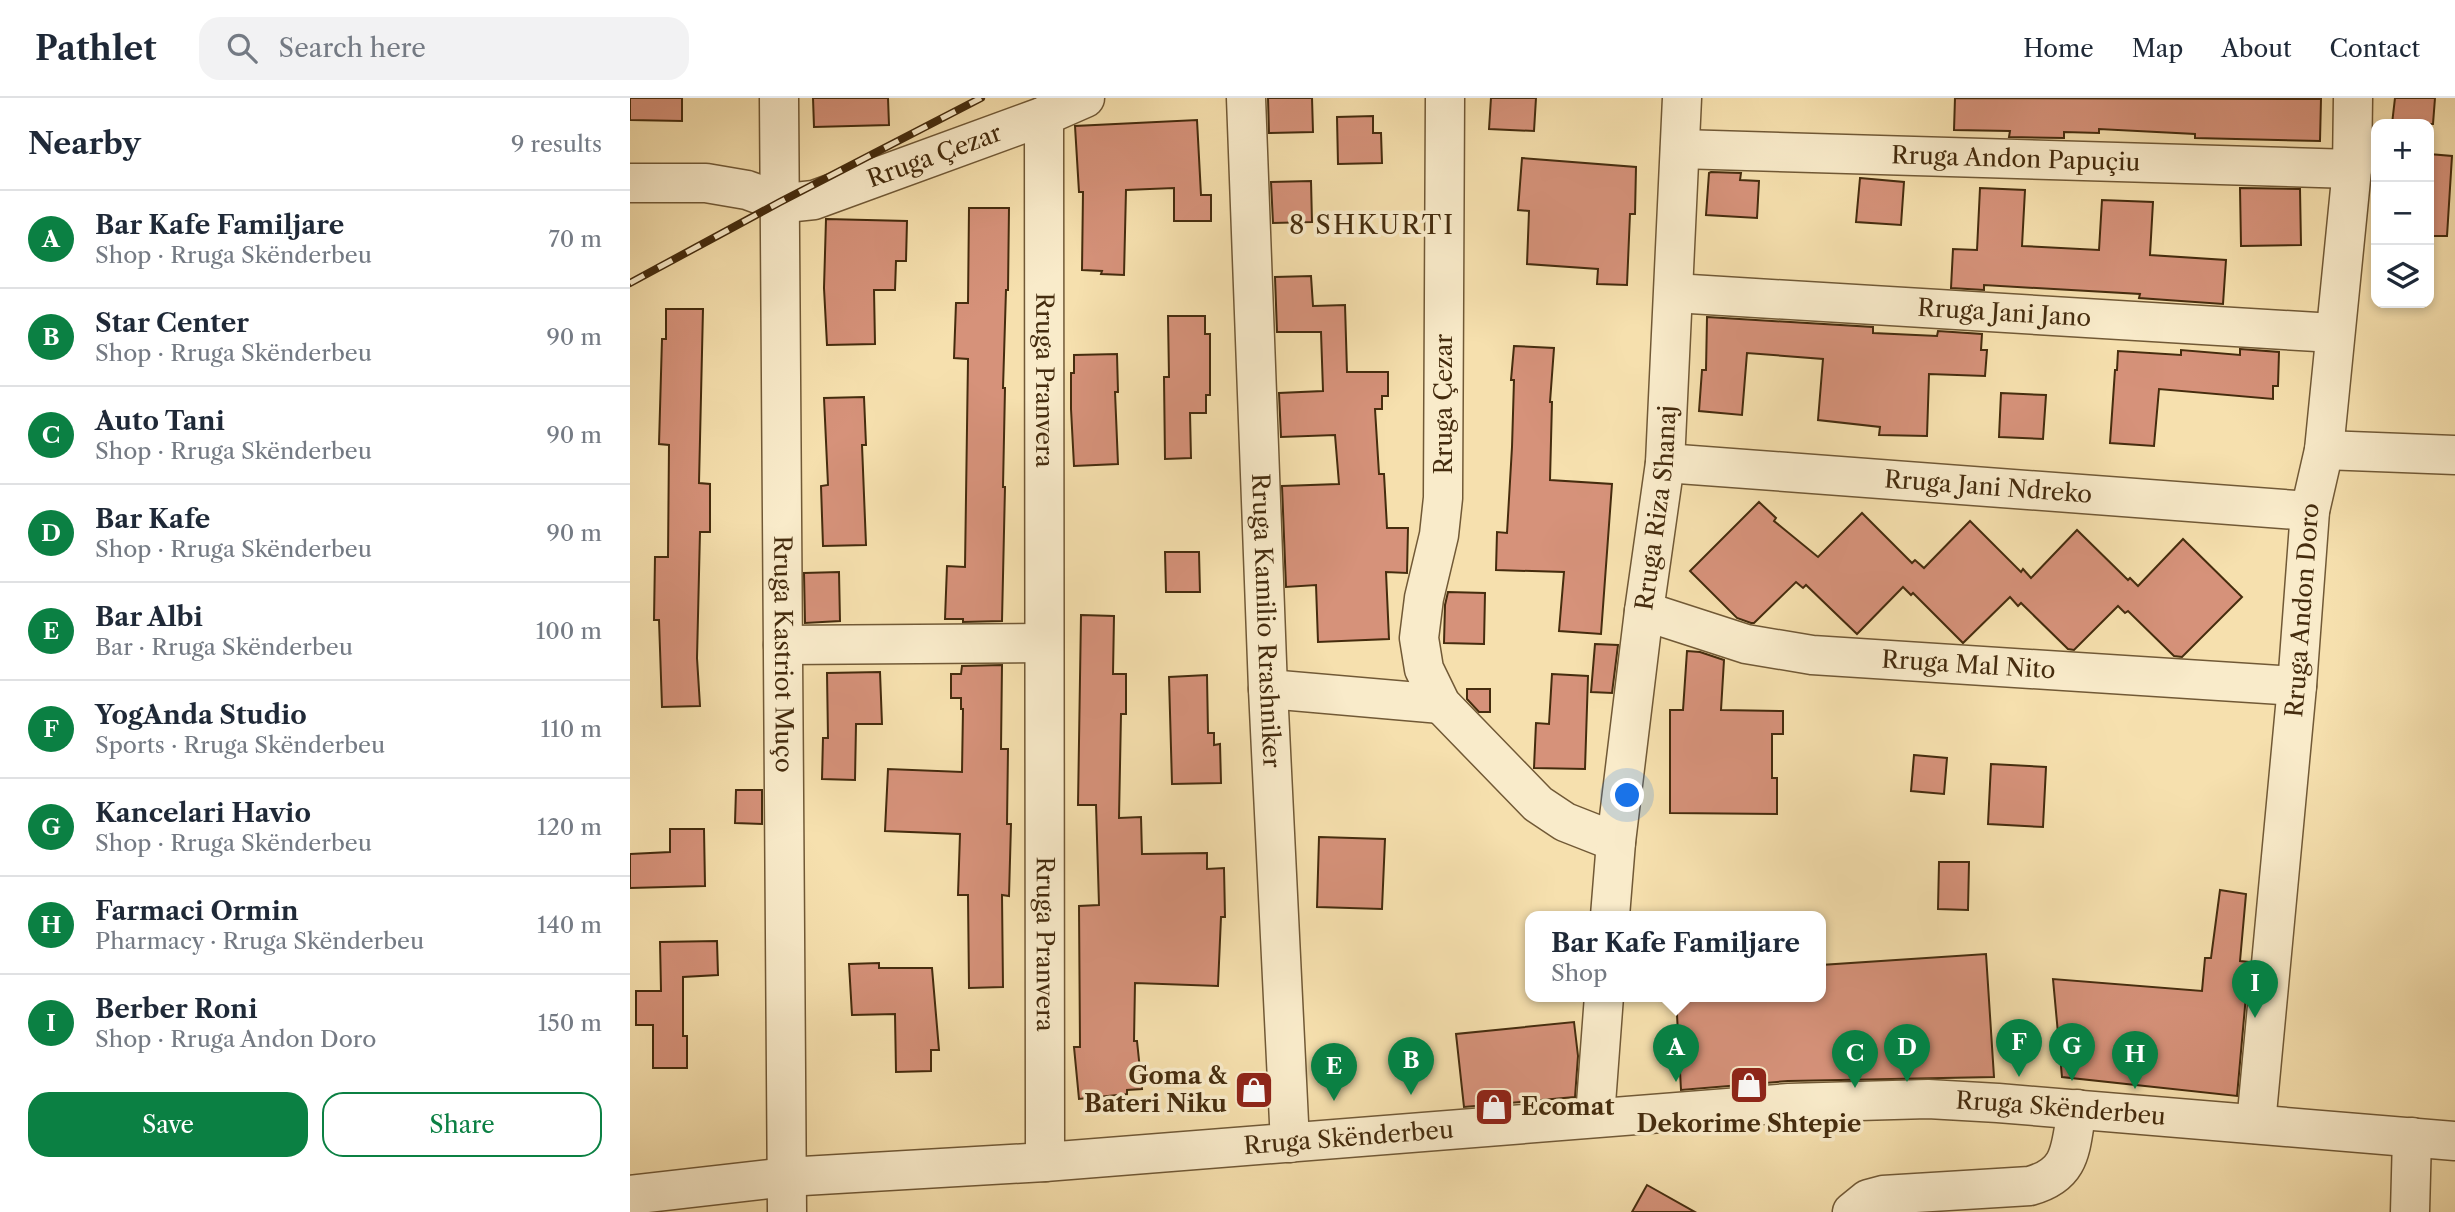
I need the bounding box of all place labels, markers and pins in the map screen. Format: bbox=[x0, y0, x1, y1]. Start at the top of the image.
pin: I bbox=[2232, 960, 2278, 1018]
pin: F bbox=[1996, 1019, 2042, 1077]
pin: G bbox=[2049, 1023, 2095, 1081]
pin: A bbox=[1653, 1024, 1699, 1082]
pin: D bbox=[1884, 1024, 1930, 1082]
pin: C bbox=[1832, 1030, 1878, 1088]
pin: H bbox=[2112, 1031, 2158, 1089]
pin: B bbox=[1388, 1037, 1434, 1095]
pin: E bbox=[1311, 1043, 1357, 1101]
place label: Goma & Bateri Niku bbox=[1084, 1061, 1227, 1118]
shop icon: Dekorime Shtepie bbox=[1728, 1064, 1770, 1106]
shop icon: Goma & Bateri Niku bbox=[1233, 1069, 1275, 1111]
shop icon: Ecomat bbox=[1473, 1086, 1515, 1128]
place label: Ecomat bbox=[1521, 1092, 1615, 1121]
place label: Dekorime Shtepie bbox=[1637, 1109, 1861, 1138]

